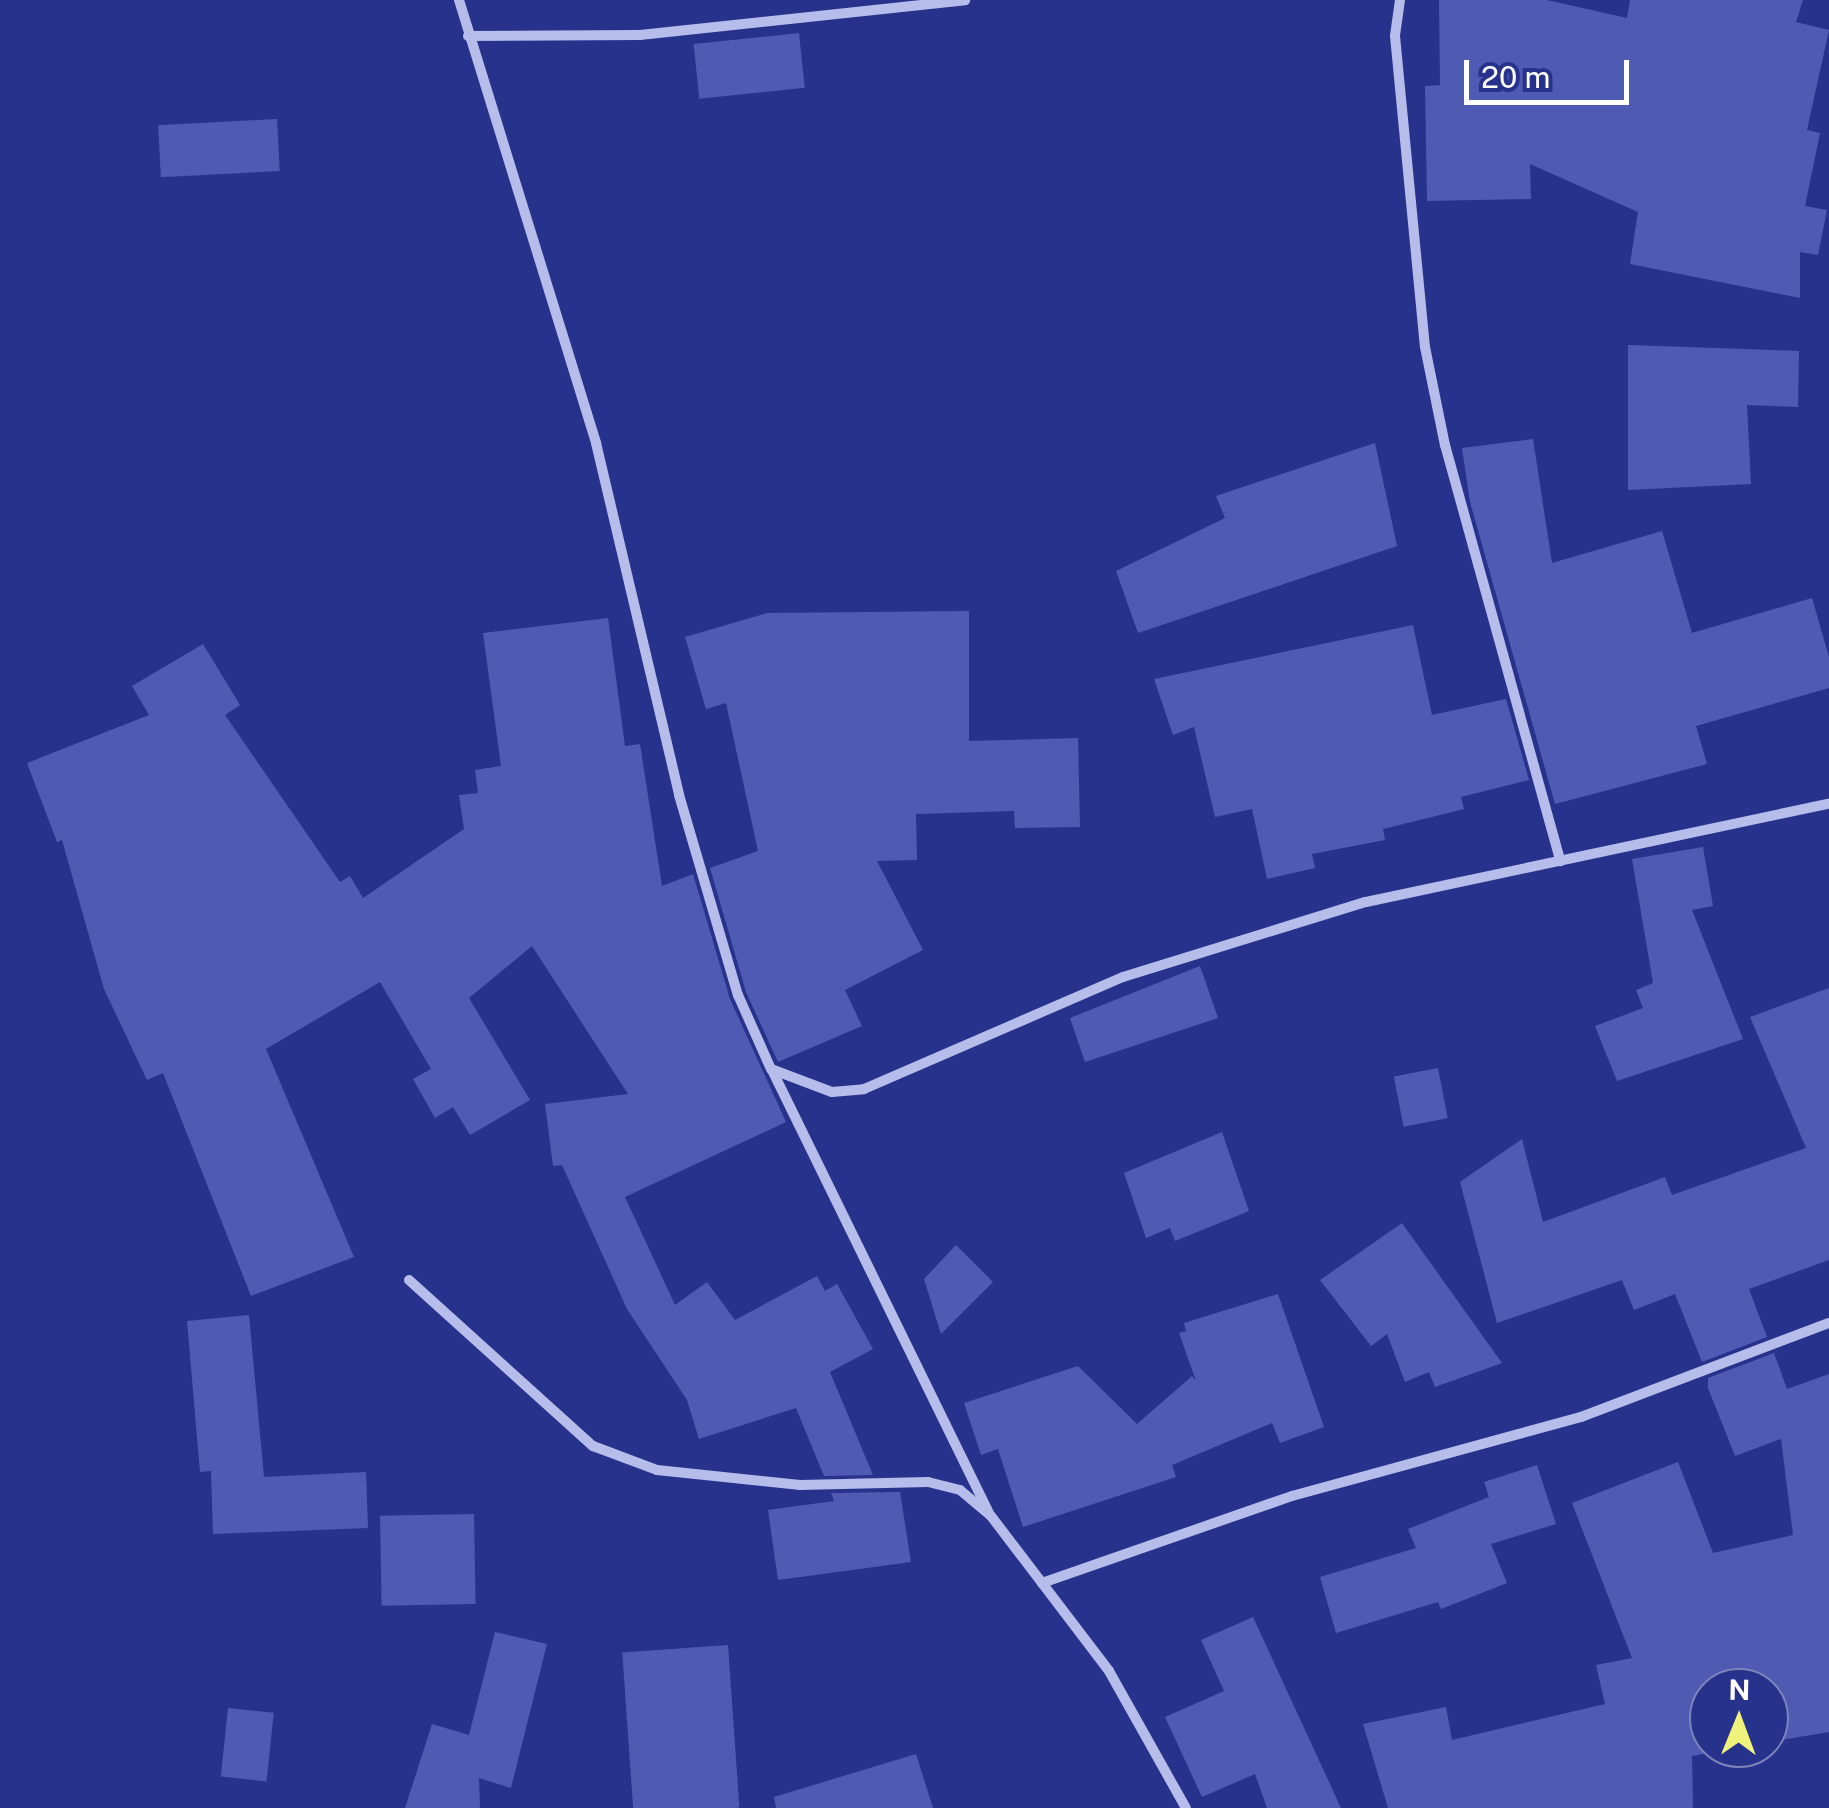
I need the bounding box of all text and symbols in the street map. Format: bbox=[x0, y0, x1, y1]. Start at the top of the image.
scale bar bbox=[1469, 40, 1634, 102]
text: 20 m bbox=[1481, 59, 1550, 95]
north arrow bbox=[1689, 1668, 1789, 1768]
text: N bbox=[1728, 1673, 1751, 1706]

